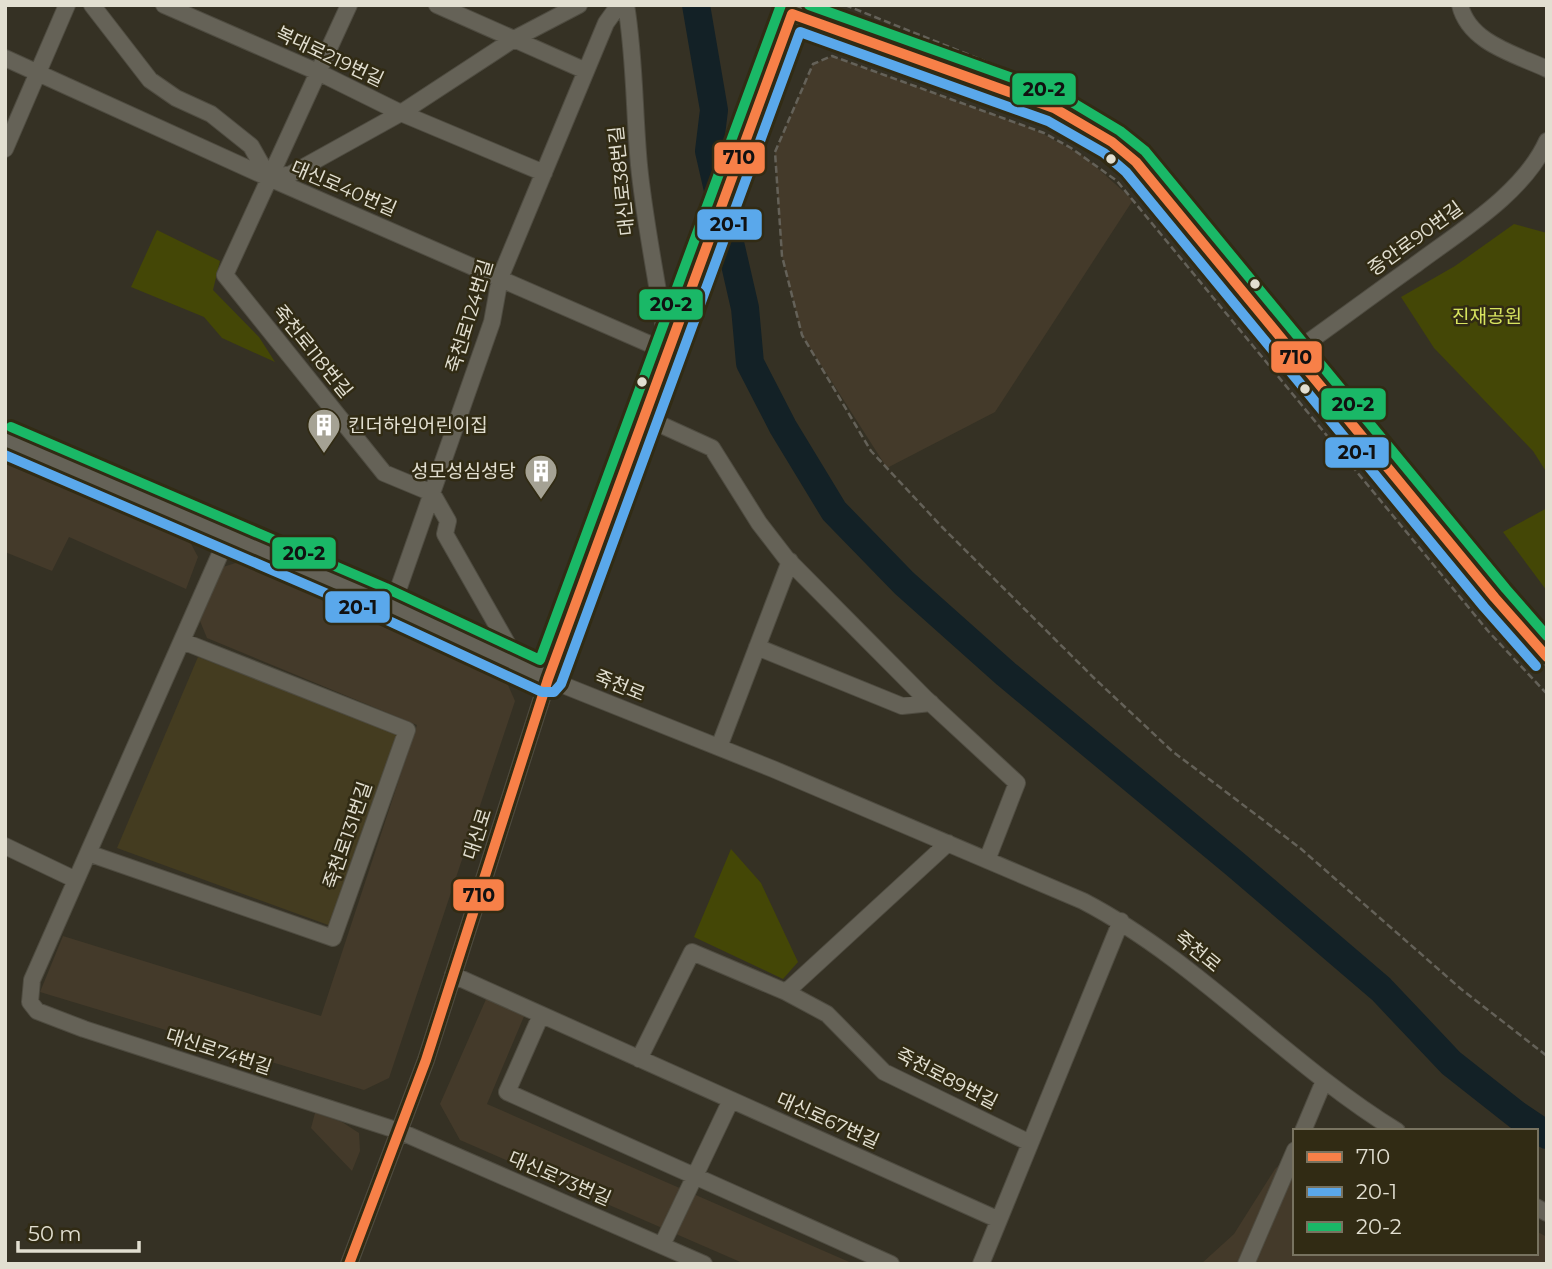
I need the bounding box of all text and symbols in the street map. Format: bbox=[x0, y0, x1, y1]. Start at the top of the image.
street label: 복대로219번길 bbox=[272, 21, 387, 92]
line badge: 20-2 bbox=[1011, 72, 1077, 106]
text: 20-2 bbox=[1023, 78, 1065, 101]
street label: 대신로38번길 bbox=[604, 125, 639, 237]
line badge: 710 bbox=[713, 141, 766, 175]
text: 710 bbox=[723, 146, 755, 169]
unlabelled marker bbox=[1104, 152, 1118, 166]
street label: 대신로40번길 bbox=[288, 156, 400, 221]
street label: 증안로90번길 bbox=[1363, 196, 1467, 280]
line badge: 20-1 bbox=[696, 208, 763, 241]
text: 20-1 bbox=[710, 213, 748, 236]
street label: 죽천로124번길 bbox=[441, 257, 498, 376]
unlabelled marker bbox=[1248, 277, 1262, 291]
line badge: 20-2 bbox=[638, 288, 704, 321]
text: 20-2 bbox=[650, 293, 692, 316]
street label: 죽천로118번길 bbox=[268, 300, 357, 403]
park label: 진재공원 bbox=[1452, 305, 1522, 328]
line badge: 710 bbox=[1270, 340, 1323, 374]
text: 710 bbox=[1280, 346, 1312, 369]
unlabelled marker bbox=[635, 375, 649, 389]
unlabelled marker bbox=[1298, 382, 1312, 396]
line badge: 20-2 bbox=[1320, 387, 1387, 421]
text: 20-2 bbox=[1332, 393, 1374, 416]
building icon: 킨더하임어린이집 bbox=[305, 406, 343, 455]
place label: 킨더하임어린이집 bbox=[348, 414, 488, 437]
line badge: 20-1 bbox=[1324, 436, 1390, 469]
text: 20-1 bbox=[1338, 441, 1376, 464]
building icon: 성모성심성당 bbox=[522, 452, 560, 501]
place label: 성모성심성당 bbox=[411, 460, 516, 483]
line badge: 20-2 bbox=[271, 536, 337, 570]
text: 20-2 bbox=[283, 542, 325, 565]
line badge: 20-1 bbox=[324, 590, 391, 624]
text: 20-1 bbox=[339, 596, 377, 619]
street label: 죽천로 bbox=[591, 665, 648, 706]
street label: 죽천로131번길 bbox=[318, 779, 377, 892]
street label: 대신로 bbox=[458, 806, 497, 863]
line badge: 710 bbox=[452, 878, 505, 912]
text: 710 bbox=[463, 884, 495, 907]
street label: 죽천로 bbox=[1170, 926, 1225, 977]
street label: 대신로74번길 bbox=[163, 1024, 275, 1079]
street label: 죽천로89번길 bbox=[892, 1043, 1001, 1114]
street label: 대신로67번길 bbox=[773, 1088, 883, 1153]
legend bbox=[1293, 1129, 1538, 1255]
text: 710 bbox=[1356, 1144, 1390, 1169]
street label: 대신로73번길 bbox=[505, 1147, 615, 1210]
text: 20-1 bbox=[1356, 1179, 1397, 1204]
scale bar bbox=[18, 1210, 138, 1254]
text: 20-2 bbox=[1356, 1214, 1402, 1239]
text: 50 m bbox=[28, 1221, 82, 1246]

